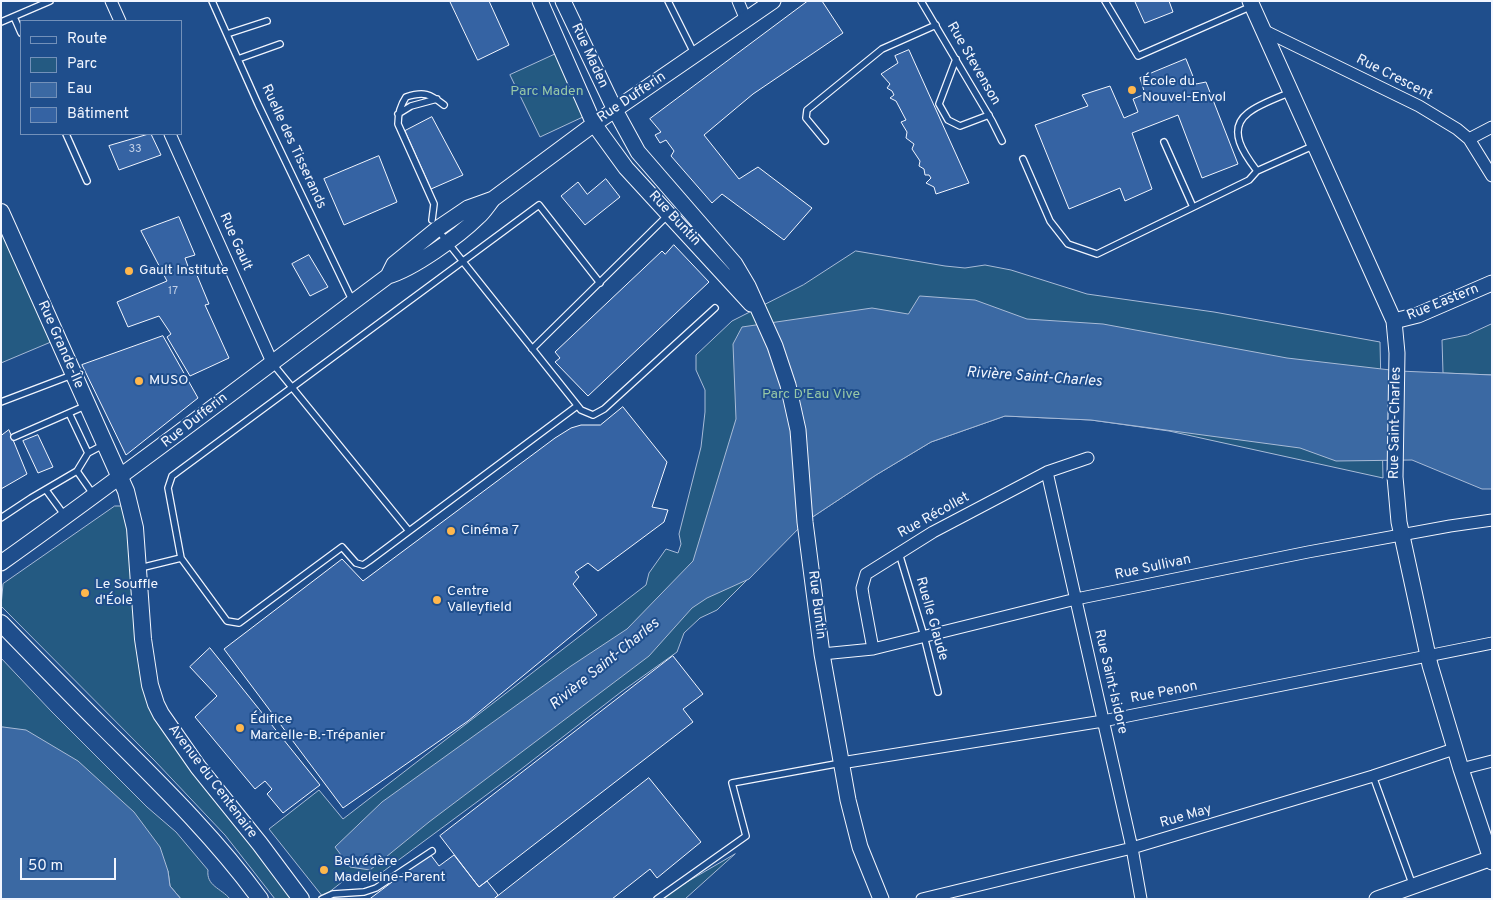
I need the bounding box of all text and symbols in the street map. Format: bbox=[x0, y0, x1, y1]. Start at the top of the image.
street label: Rue Stevenson bbox=[942, 19, 1004, 109]
legend bbox=[20, 20, 182, 135]
street label: Rue Maden bbox=[567, 21, 611, 91]
text: Route bbox=[67, 30, 107, 49]
street label: Rue Crescent bbox=[1353, 52, 1435, 104]
text: Parc bbox=[67, 55, 97, 74]
street label: Rue Dufferin bbox=[595, 69, 669, 127]
place label: École du Nouvel-Envol bbox=[1142, 74, 1226, 106]
text: Eau bbox=[67, 80, 92, 99]
street label: Ruelle des Tisserands bbox=[257, 82, 329, 212]
park label: Parc Maden bbox=[510, 84, 584, 100]
marker: École du Nouvel-Envol bbox=[1126, 84, 1138, 96]
text: Bâtiment bbox=[67, 105, 129, 124]
house number: 33 bbox=[128, 143, 142, 157]
street label: Rue Buntin bbox=[644, 188, 704, 250]
street label: Rue Gault bbox=[215, 210, 255, 274]
place label: Gault Institute bbox=[139, 263, 228, 279]
marker: Gault Institute bbox=[123, 265, 135, 277]
street label: Rue Eastern bbox=[1405, 281, 1481, 325]
house number: 17 bbox=[168, 285, 178, 299]
street label: Rue Grande-Île bbox=[33, 299, 87, 391]
water label: Rivière Saint-Charles bbox=[966, 364, 1102, 392]
street label: Rue Saint-Charles bbox=[1387, 367, 1405, 479]
place label: MUSO bbox=[149, 373, 189, 389]
marker: MUSO bbox=[133, 375, 145, 387]
park label: Parc D'Eau Vive bbox=[762, 387, 860, 403]
street label: Rue Dufferin bbox=[159, 390, 231, 452]
street label: Rue Récollet bbox=[895, 489, 973, 543]
place label: Cinéma 7 bbox=[461, 523, 519, 539]
marker: Cinéma 7 bbox=[445, 525, 457, 537]
street label: Rue Sullivan bbox=[1113, 552, 1193, 584]
street label: Rue Buntin bbox=[803, 570, 829, 640]
street label: Ruelle Glaude bbox=[911, 575, 951, 663]
place label: Le Souffle d'Éole bbox=[95, 577, 158, 610]
place label: Centre Valleyfield bbox=[447, 584, 512, 616]
marker: Le Souffle d'Éole bbox=[79, 587, 91, 599]
marker: Centre Valleyfield bbox=[431, 594, 443, 606]
water label: Rivière Saint-Charles bbox=[546, 615, 664, 715]
street label: Rue Saint-Isidore bbox=[1090, 628, 1130, 736]
street label: Rue Penon bbox=[1129, 678, 1199, 708]
place label: Édifice Marcelle-B.-Trépanier bbox=[250, 712, 385, 744]
street label: Avenue du Centenaire bbox=[164, 722, 260, 842]
marker: Édifice Marcelle-B.-Trépanier bbox=[234, 722, 246, 734]
street label: Rue May bbox=[1158, 802, 1214, 832]
scale bar bbox=[22, 848, 119, 880]
place label: Belvédère Madeleine-Parent bbox=[334, 854, 446, 886]
text: 50 m bbox=[28, 857, 63, 876]
marker: Belvédère Madeleine-Parent bbox=[318, 864, 330, 876]

